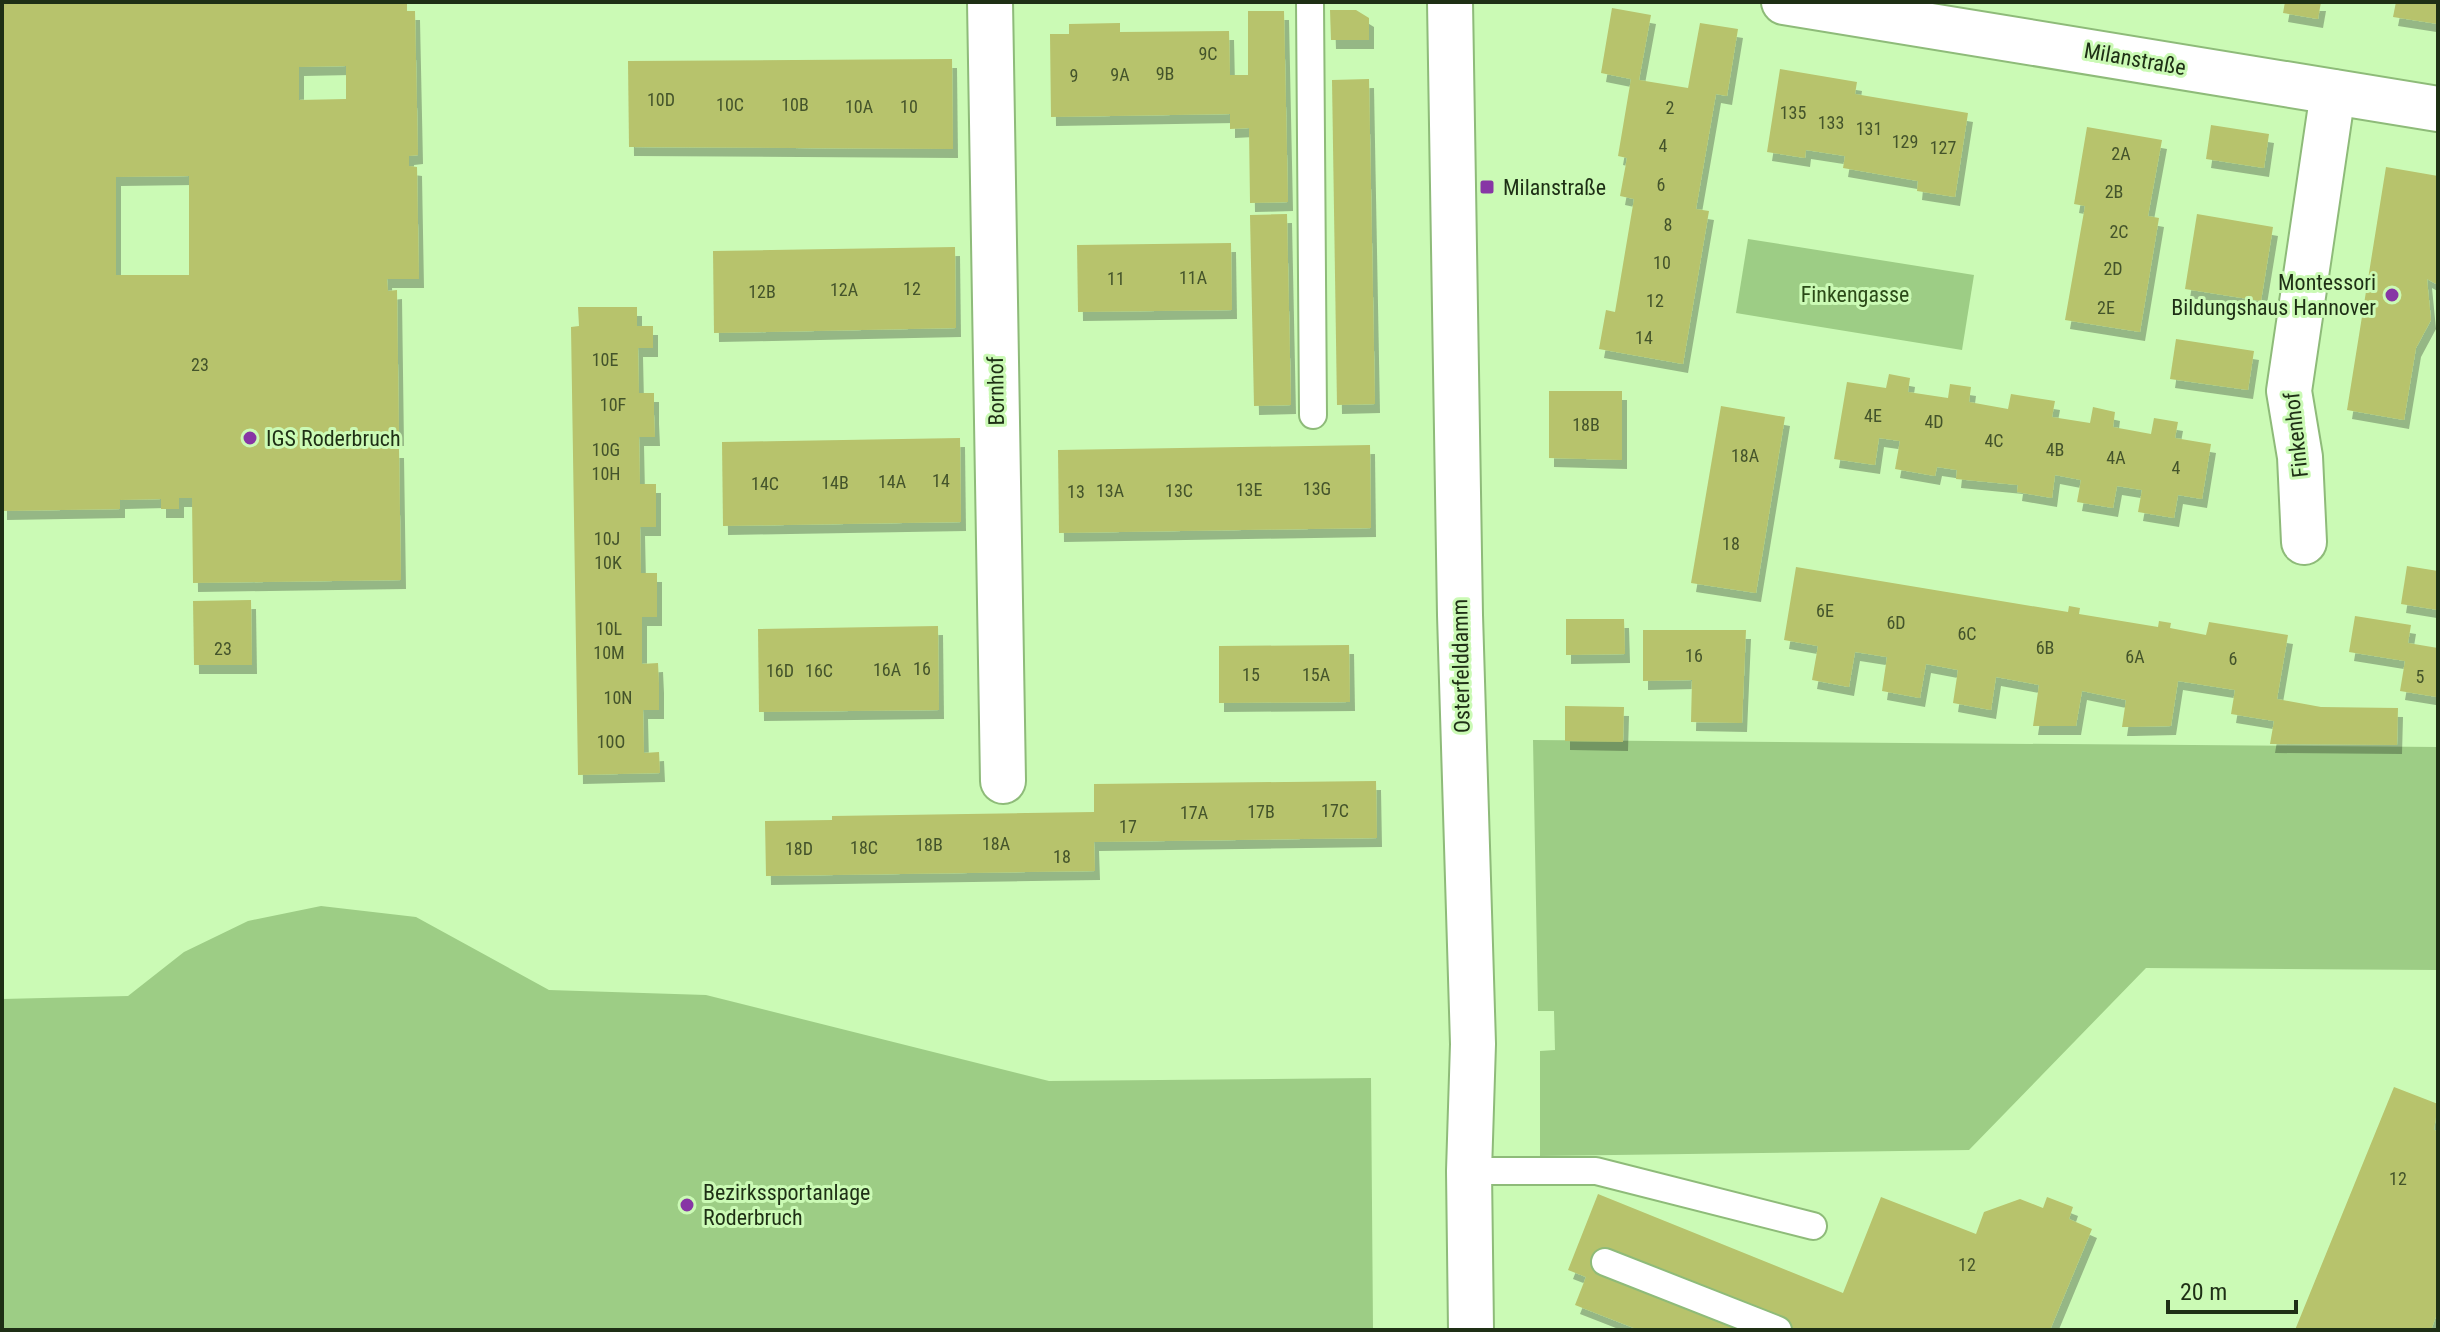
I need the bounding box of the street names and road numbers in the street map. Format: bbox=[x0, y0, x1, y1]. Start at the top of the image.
street label: Milanstraße bbox=[2082, 38, 2188, 80]
street label: Bornhof bbox=[983, 356, 1009, 426]
street label: Finkenhof bbox=[2279, 391, 2313, 479]
street label: Osterfelddamm bbox=[1447, 599, 1475, 733]

